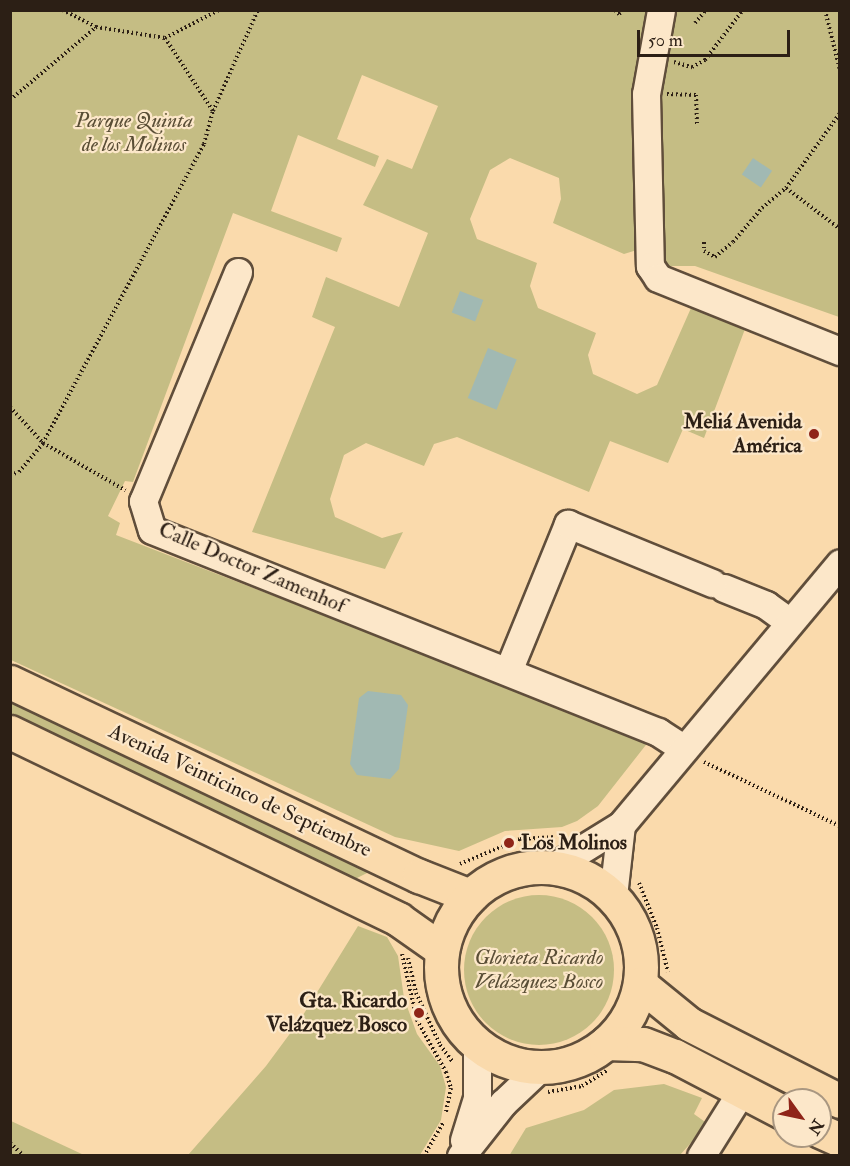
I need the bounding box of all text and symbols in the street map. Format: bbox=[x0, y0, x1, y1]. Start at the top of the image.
scale bar bbox=[640, 18, 793, 56]
text: 50 m bbox=[648, 29, 683, 52]
park label: Parque Quinta de los Molinos bbox=[75, 108, 193, 158]
place label: Meliá Avenida América bbox=[683, 409, 802, 459]
marker: Meliá Avenida América bbox=[807, 427, 821, 441]
street label: Calle Doctor Zamenhof bbox=[155, 517, 349, 619]
street label: Avenida Veinticinco de Septiembre bbox=[105, 719, 375, 863]
place label: Los Molinos bbox=[521, 830, 627, 856]
marker: Los Molinos bbox=[502, 836, 516, 850]
park label: Glorieta Ricardo Velázquez Bosco bbox=[475, 945, 603, 995]
place label: Gta. Ricardo Velázquez Bosco bbox=[266, 988, 407, 1038]
marker: Gta. Ricardo Velázquez Bosco bbox=[412, 1006, 426, 1020]
north arrow bbox=[772, 1088, 832, 1148]
text: N bbox=[803, 1115, 828, 1138]

